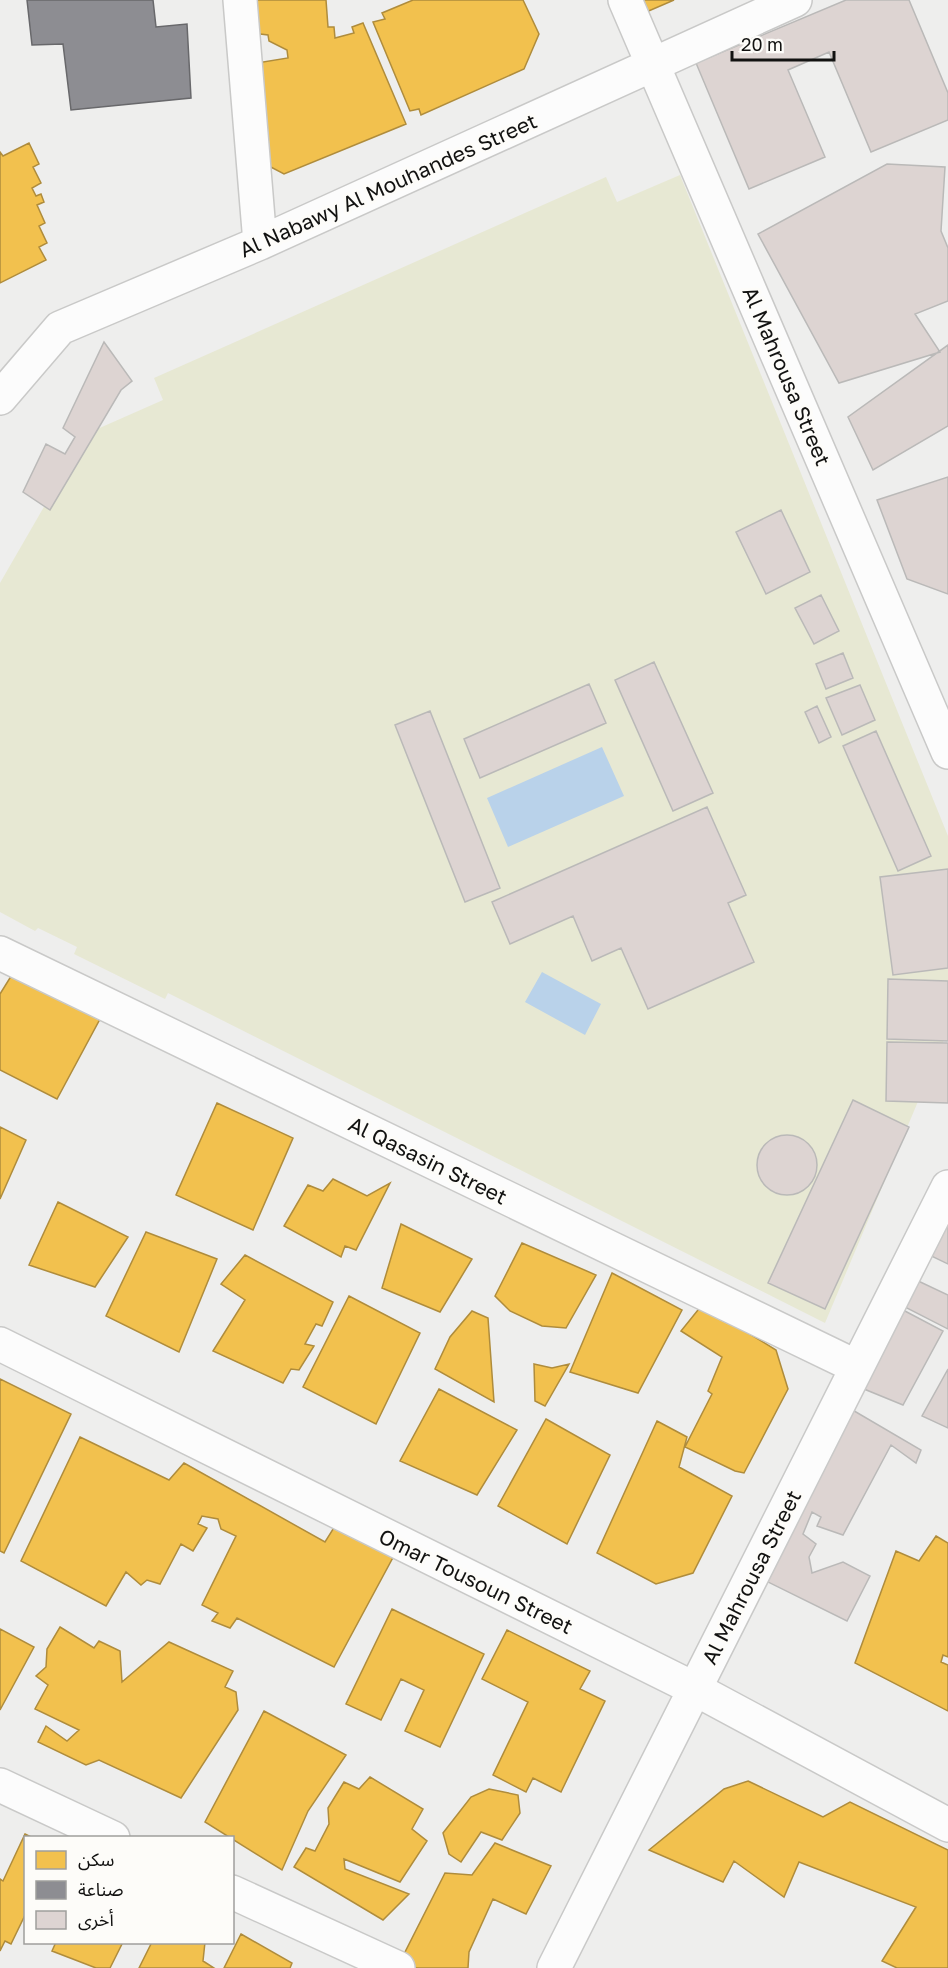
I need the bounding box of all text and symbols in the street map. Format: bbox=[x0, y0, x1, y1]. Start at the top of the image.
scale bar bbox=[732, 24, 834, 62]
text: 20 m bbox=[741, 33, 783, 55]
street label: Al Nabawy Al Mouhandes Street bbox=[235, 107, 541, 263]
street label: Al Mahrousa Street bbox=[737, 282, 837, 470]
street label: Al Qasasin Street bbox=[345, 1110, 511, 1210]
street label: Al Mahrousa Street bbox=[696, 1485, 806, 1669]
street label: Omar Tousoun Street bbox=[375, 1523, 577, 1639]
legend bbox=[24, 1836, 234, 1944]
text: سكن bbox=[78, 1848, 114, 1871]
text: صناعة bbox=[78, 1878, 123, 1900]
text: أخرى bbox=[78, 1908, 114, 1931]

